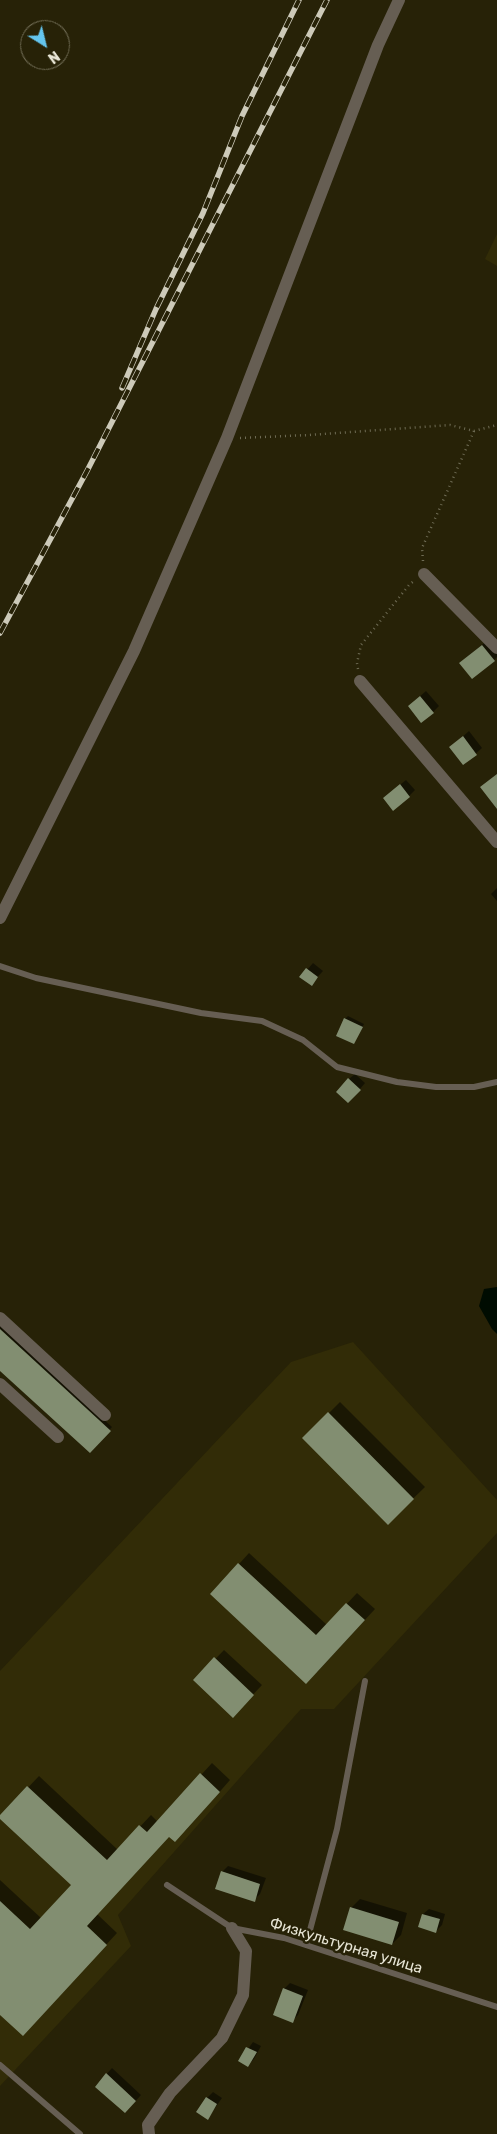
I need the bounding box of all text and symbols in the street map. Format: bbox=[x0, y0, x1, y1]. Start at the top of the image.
north arrow bbox=[20, 20, 70, 70]
text: N bbox=[44, 47, 63, 67]
street label: Физкультурная улица bbox=[267, 1914, 425, 1978]

